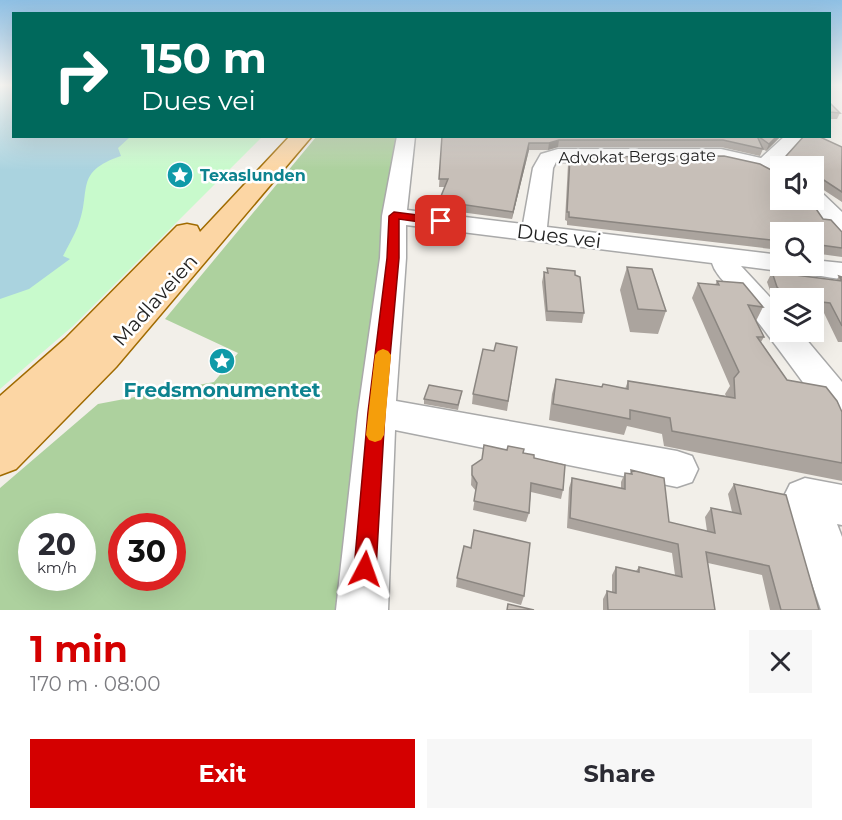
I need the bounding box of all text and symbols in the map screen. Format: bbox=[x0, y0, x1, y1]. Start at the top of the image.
text: 150 m bbox=[141, 32, 267, 84]
icon: right bbox=[42, 36, 120, 114]
text: Dues vei bbox=[141, 84, 256, 117]
street label: Advokat Bergs gate bbox=[558, 146, 716, 167]
map controls bbox=[770, 156, 824, 342]
button: sound bbox=[770, 156, 824, 210]
place icon: Texaslunden bbox=[165, 160, 195, 190]
place label: Texaslunden bbox=[200, 166, 306, 185]
pin bbox=[415, 195, 466, 246]
icon: arrive bbox=[424, 204, 457, 237]
street label: Dues vei bbox=[515, 219, 603, 253]
button: search bbox=[770, 222, 824, 276]
street label: Madlaveien bbox=[108, 249, 202, 351]
button: layers bbox=[770, 288, 824, 342]
place icon: Fredsmonumentet bbox=[207, 346, 237, 376]
place label: Fredsmonumentet bbox=[123, 378, 321, 402]
speed limit sign: 30 bbox=[108, 513, 186, 591]
text: 20 bbox=[38, 526, 76, 563]
position arrow bbox=[333, 537, 397, 601]
text: km/h bbox=[37, 558, 77, 577]
text: 1 min bbox=[30, 627, 128, 671]
button: close bbox=[749, 630, 812, 693]
text: 170 m · 08:00 bbox=[30, 672, 161, 696]
button: Exit bbox=[30, 739, 415, 808]
button: Share bbox=[427, 739, 812, 808]

